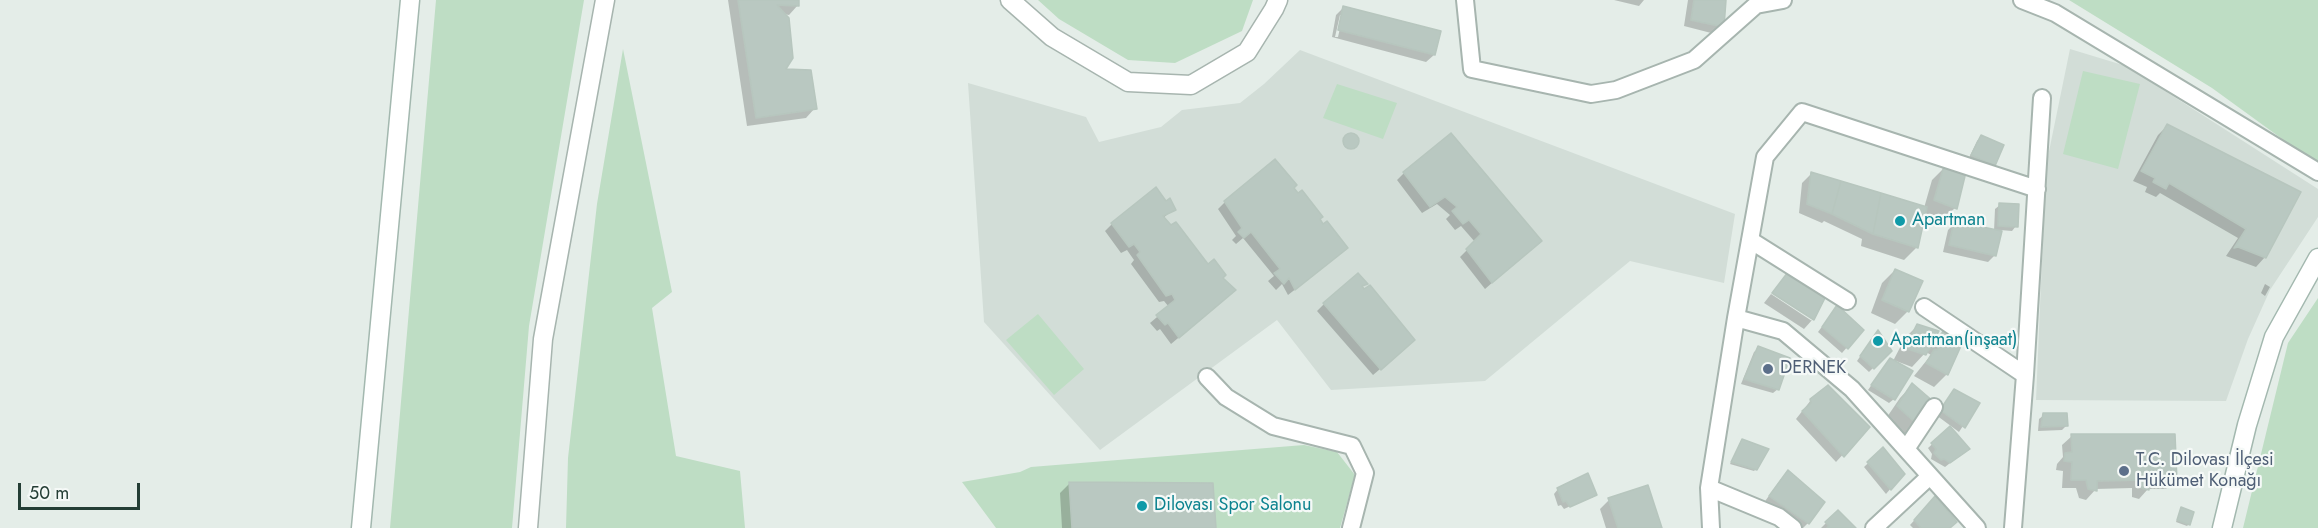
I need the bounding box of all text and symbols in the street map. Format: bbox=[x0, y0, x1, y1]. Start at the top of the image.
place label: Apartman bbox=[1912, 210, 1985, 232]
marker: Apartman bbox=[1893, 214, 1907, 228]
place label: Apartman(inşaat) bbox=[1890, 330, 2018, 352]
marker: Apartman(inşaat) bbox=[1871, 334, 1885, 348]
place label: DERNEK bbox=[1780, 358, 1846, 380]
marker: DERNEK bbox=[1761, 362, 1775, 376]
place label: T.C. Dilovası İlçesi Hükümet Konağı bbox=[2136, 450, 2274, 492]
marker: T.C. Dilovası İlçesi Hükümet Konağı bbox=[2117, 464, 2131, 478]
scale bar bbox=[21, 471, 142, 509]
text: 50 m bbox=[29, 480, 69, 506]
place label: Dilovası Spor Salonu bbox=[1154, 495, 1311, 517]
marker: Dilovası Spor Salonu bbox=[1135, 499, 1149, 513]

